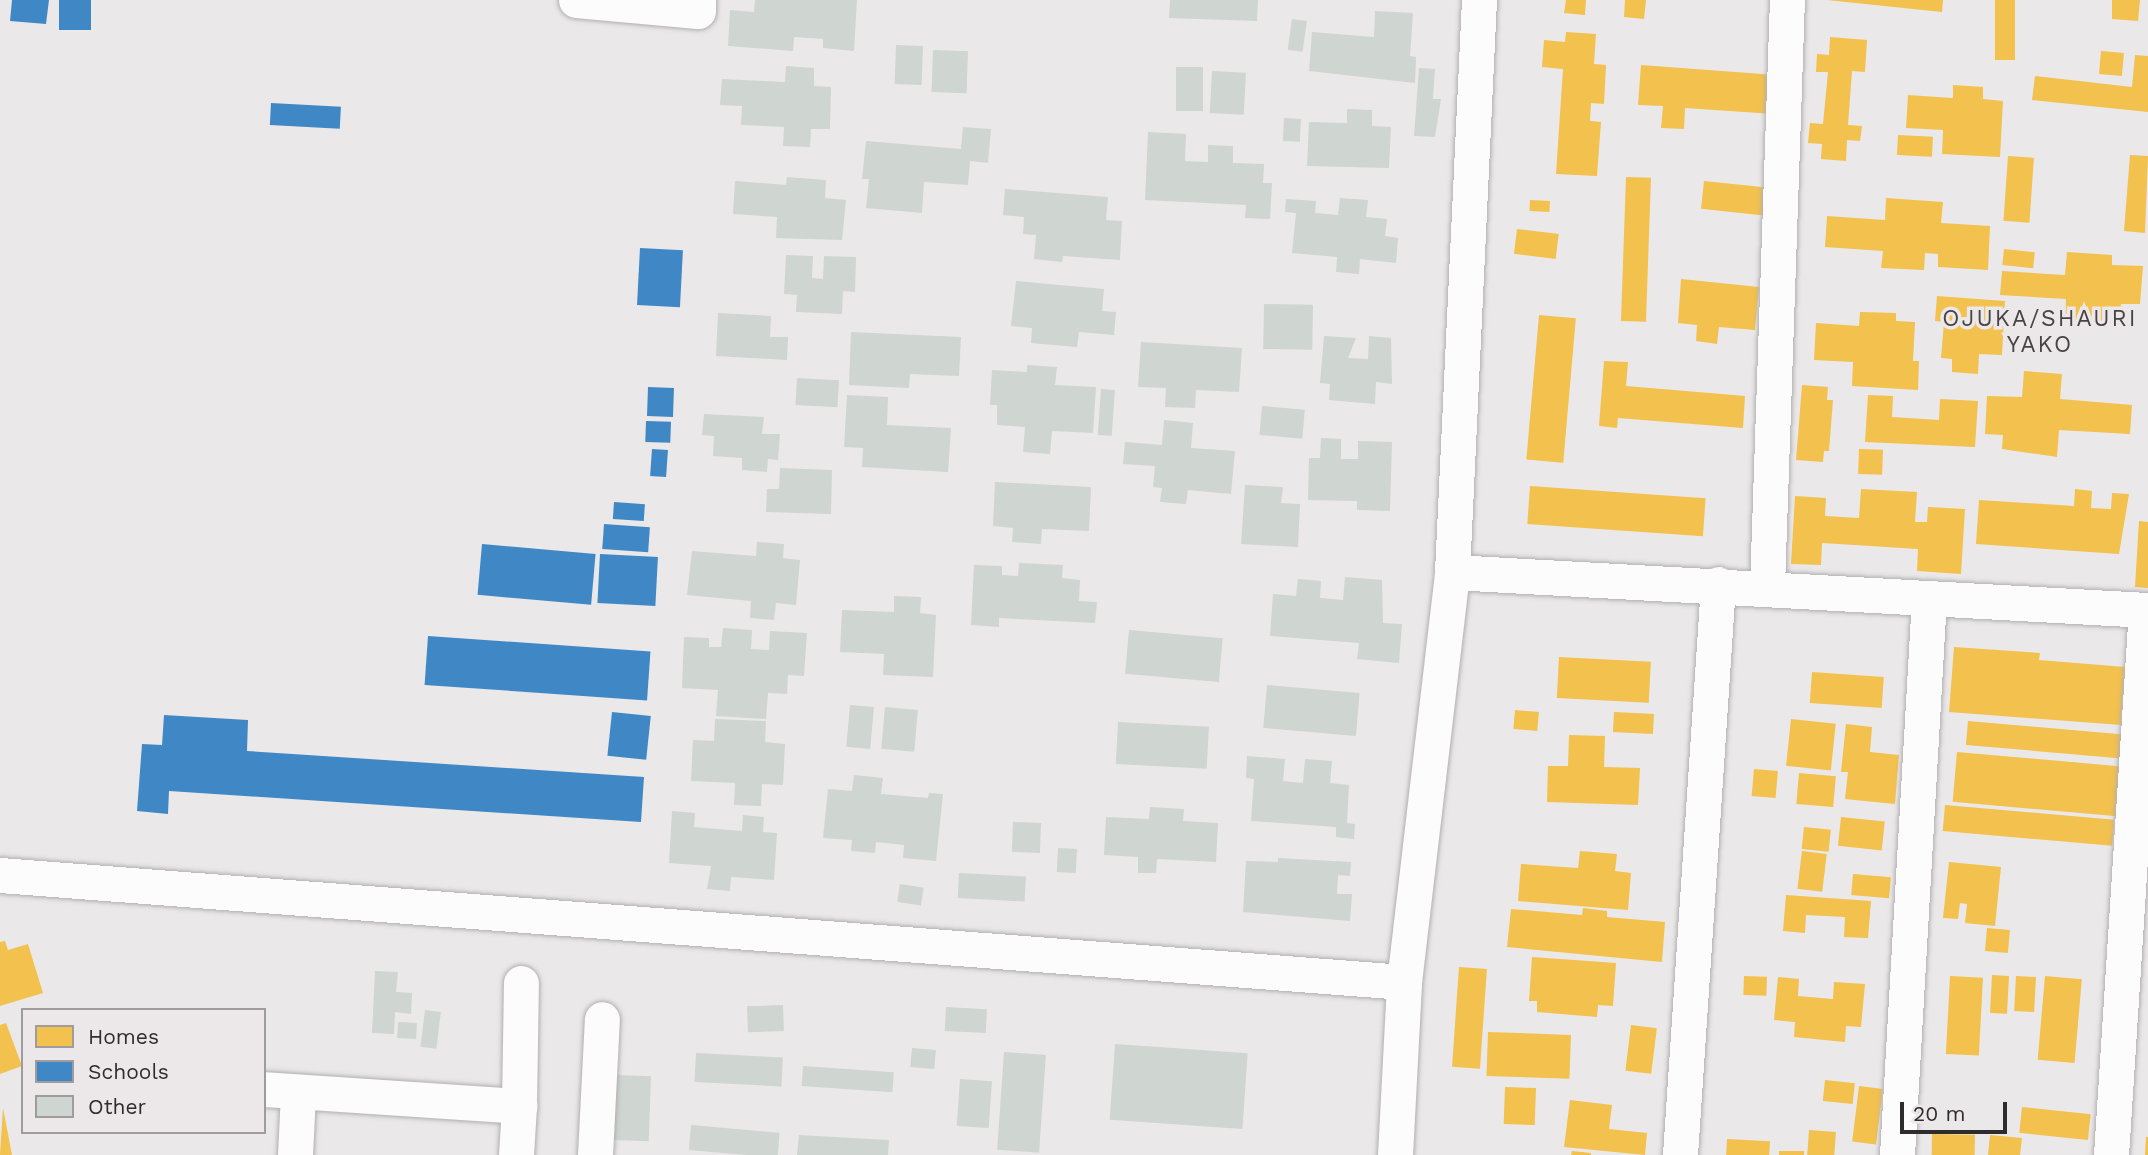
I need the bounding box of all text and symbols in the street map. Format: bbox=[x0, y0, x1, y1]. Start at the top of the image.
district label: OJUKA/SHAURI YAKO bbox=[1944, 305, 2136, 359]
legend bbox=[21, 1008, 266, 1134]
text: Homes bbox=[88, 1024, 159, 1049]
text: Schools bbox=[88, 1059, 169, 1084]
scale bar bbox=[1903, 1088, 2010, 1132]
text: Other bbox=[88, 1094, 146, 1119]
text: 20 m bbox=[1913, 1101, 1965, 1126]

